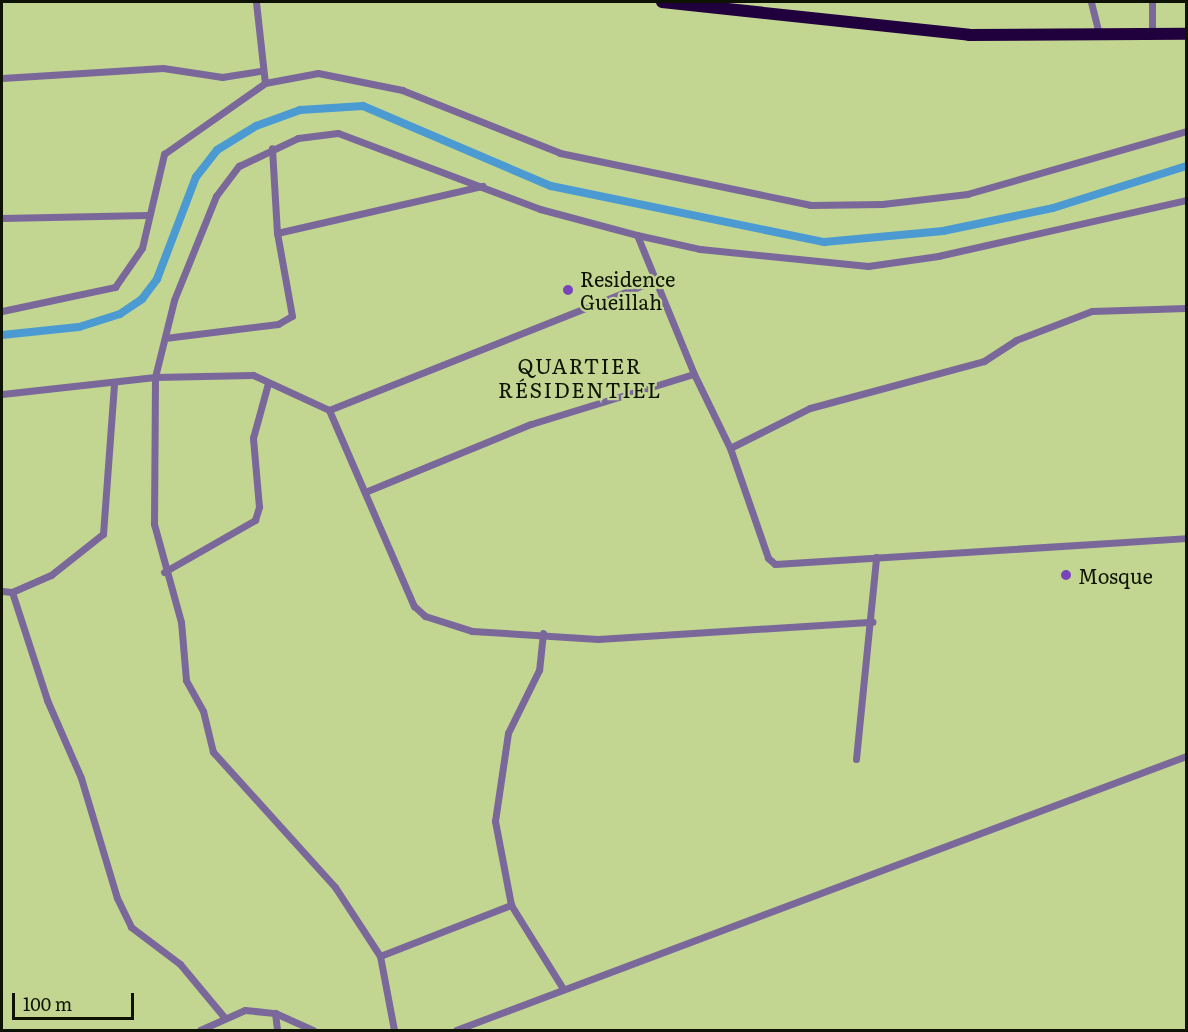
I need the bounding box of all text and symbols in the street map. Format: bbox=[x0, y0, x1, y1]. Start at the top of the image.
place label: Residence Gueillah bbox=[580, 266, 675, 313]
marker: Residence Gueillah bbox=[561, 283, 575, 297]
district label: QUARTIER RÉSIDENTIEL bbox=[498, 352, 662, 402]
place label: Mosque bbox=[1078, 563, 1153, 587]
marker: Mosque bbox=[1059, 568, 1073, 582]
scale bar bbox=[15, 981, 136, 1019]
text: 100 m bbox=[23, 990, 72, 1017]

